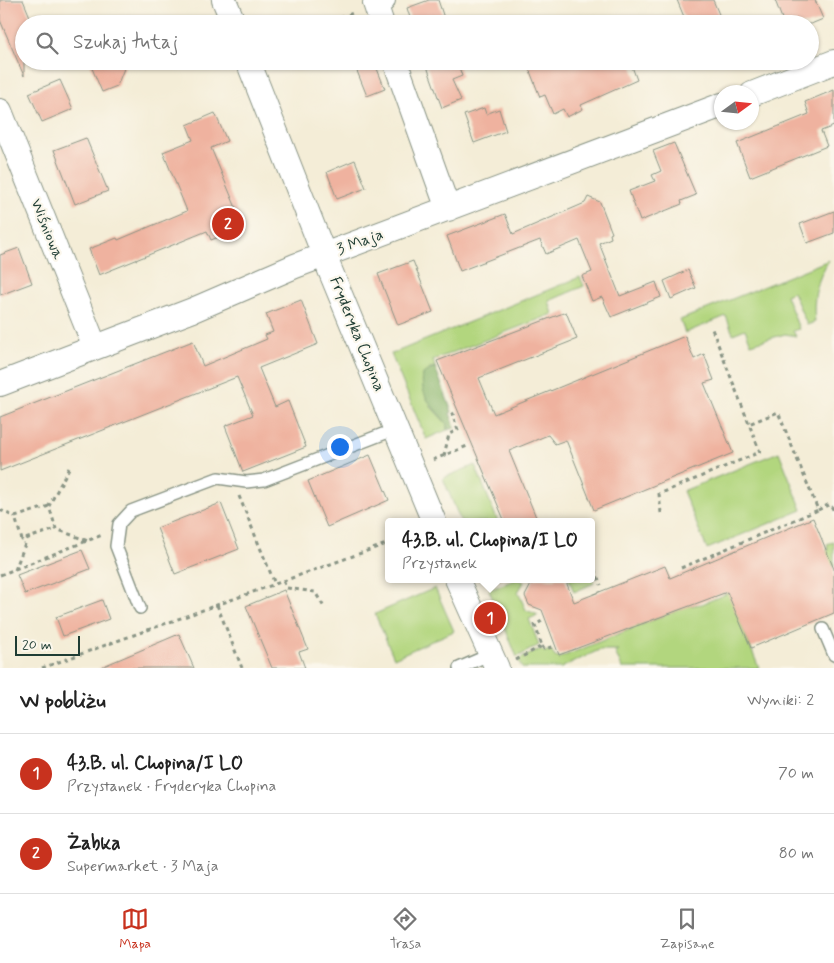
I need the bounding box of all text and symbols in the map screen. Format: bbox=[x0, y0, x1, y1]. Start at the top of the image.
search box bbox=[15, 15, 819, 70]
icon: search bbox=[33, 29, 61, 57]
text: Szukaj tutaj bbox=[73, 30, 178, 55]
north arrow bbox=[714, 85, 759, 130]
street label: Wiśniowa bbox=[25, 196, 69, 263]
pin: 2 bbox=[212, 205, 244, 243]
street label: 3 Maja bbox=[334, 224, 386, 260]
street label: Fryderyka Chopina bbox=[324, 274, 390, 395]
your location bbox=[327, 434, 353, 460]
popup bbox=[385, 518, 595, 583]
text: 43.B. ul. Chopina/I LO bbox=[402, 528, 578, 553]
text: Przystanek bbox=[402, 553, 477, 574]
pin: 1 bbox=[474, 599, 506, 637]
scale bar bbox=[15, 633, 80, 656]
text: 20 m bbox=[22, 636, 52, 654]
text: W pobliżu bbox=[20, 687, 106, 715]
text: Wyniki: 2 bbox=[747, 690, 814, 711]
text: 43.B. ul. Chopina/I LO bbox=[67, 751, 243, 776]
text: 1 bbox=[32, 763, 40, 784]
text: 70 m bbox=[778, 763, 814, 784]
text: Przystanek · Fryderyka Chopina bbox=[67, 776, 276, 797]
text: Żabka bbox=[67, 831, 120, 856]
text: 2 bbox=[32, 843, 40, 864]
text: 80 m bbox=[779, 843, 814, 864]
text: Supermarket · 3 Maja bbox=[67, 856, 219, 877]
tab: Mapa bbox=[119, 905, 151, 953]
tab: Trasa bbox=[390, 905, 421, 953]
tab: Zapisane bbox=[660, 905, 715, 953]

